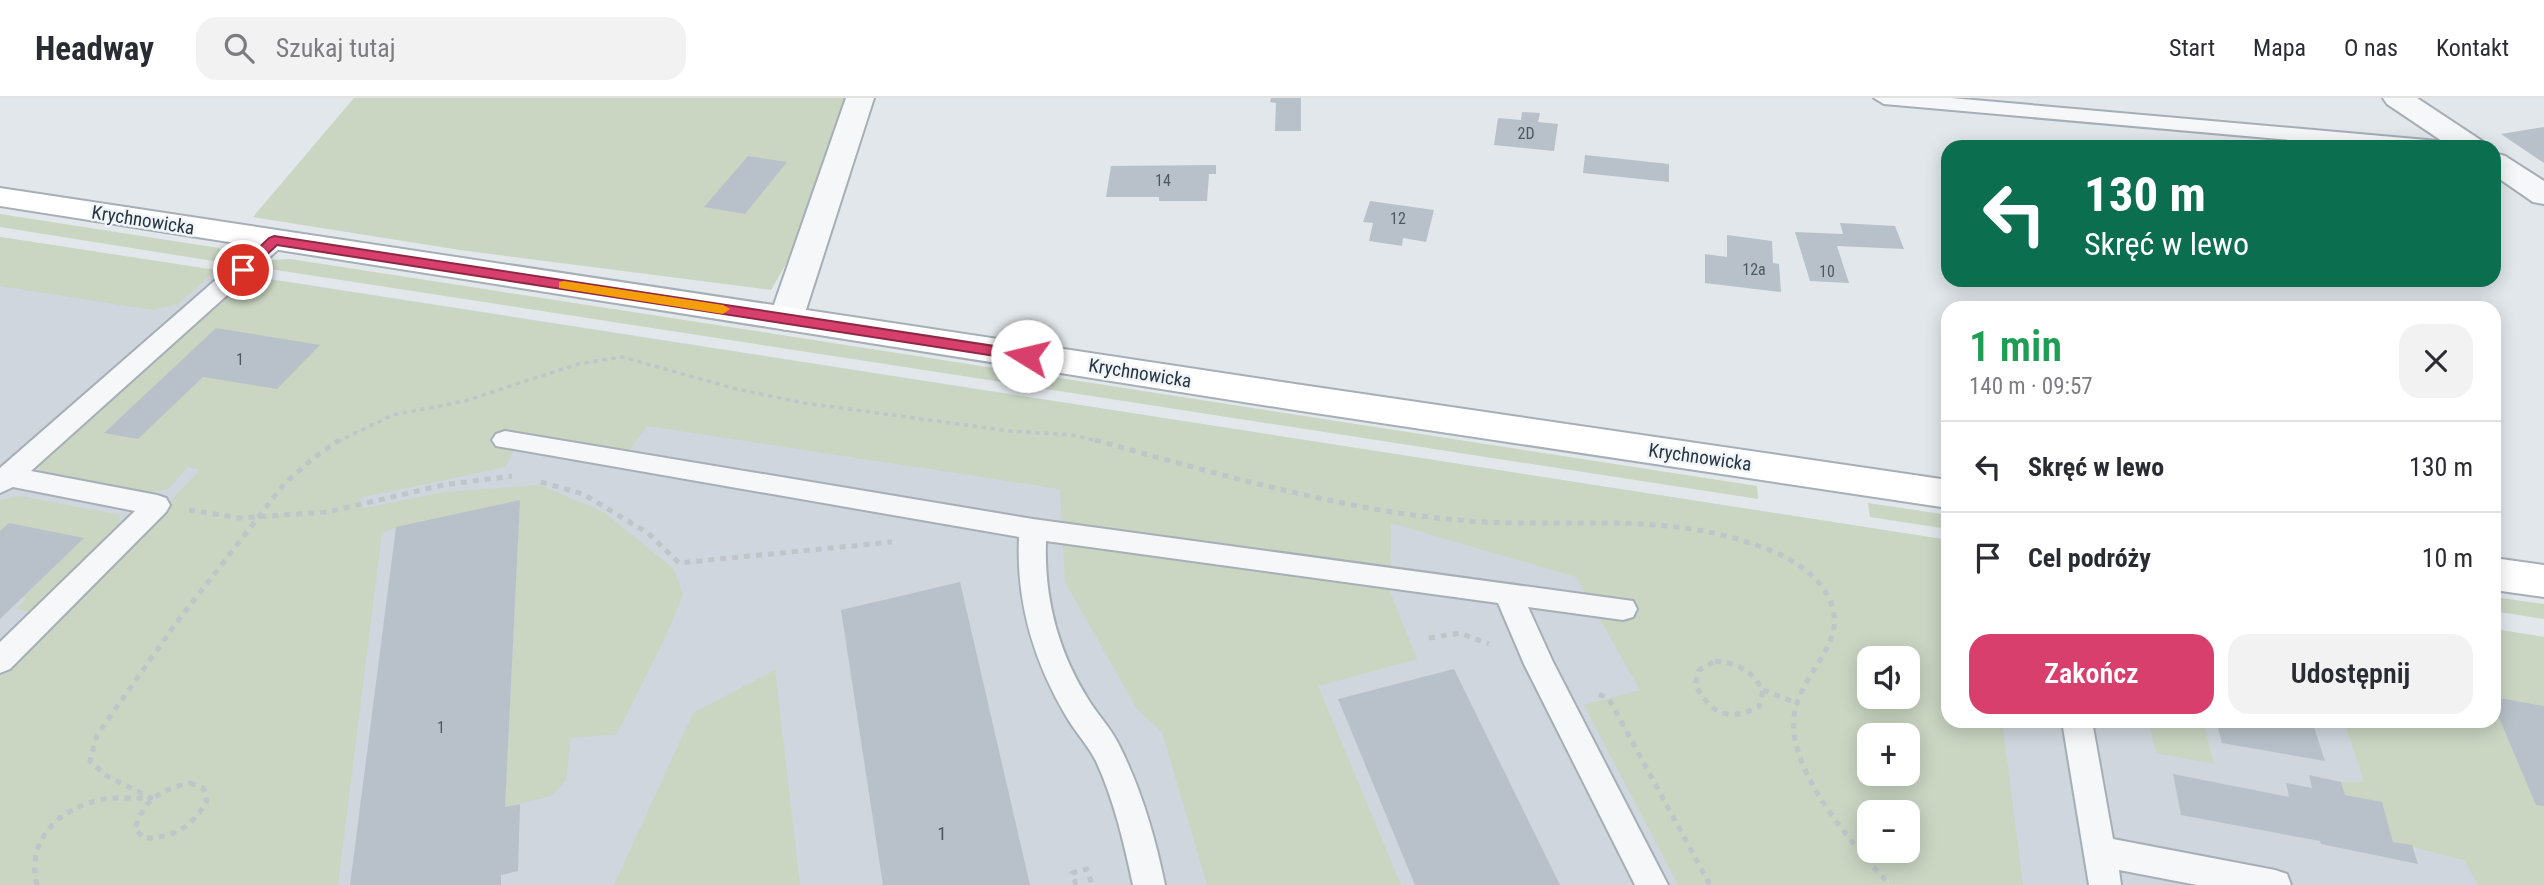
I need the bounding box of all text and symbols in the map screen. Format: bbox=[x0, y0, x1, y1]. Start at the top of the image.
search box bbox=[196, 17, 686, 80]
text: Headway bbox=[35, 29, 154, 68]
icon: search bbox=[220, 29, 258, 67]
text: Szukaj tutaj bbox=[276, 33, 396, 63]
text: Start bbox=[2169, 34, 2215, 62]
text: Mapa bbox=[2253, 34, 2306, 62]
text: O nas bbox=[2344, 34, 2398, 62]
text: Kontakt bbox=[2436, 34, 2509, 62]
house number: 2D bbox=[1517, 124, 1535, 143]
text: 130 m bbox=[2084, 166, 2206, 223]
icon: left bbox=[1969, 168, 2060, 259]
house number: 14 bbox=[1155, 171, 1171, 190]
street label: Krychnowicka bbox=[90, 201, 196, 239]
house number: 12 bbox=[1390, 209, 1406, 228]
text: Skręć w lewo bbox=[2084, 225, 2249, 263]
pin bbox=[213, 240, 273, 300]
icon: arrive bbox=[224, 251, 262, 289]
house number: 12a bbox=[1742, 260, 1766, 279]
house number: 10 bbox=[1819, 262, 1835, 281]
position arrow bbox=[990, 319, 1064, 393]
text: 1 min bbox=[1969, 322, 2062, 371]
button: close bbox=[2399, 324, 2473, 398]
house number: 1 bbox=[236, 350, 244, 369]
street label: Krychnowicka bbox=[1087, 354, 1193, 392]
text: 140 m · 09:57 bbox=[1969, 373, 2093, 400]
street label: Krychnowicka bbox=[1647, 438, 1753, 476]
icon: left bbox=[1969, 448, 2007, 486]
text: Skręć w lewo bbox=[2028, 452, 2164, 482]
text: 130 m bbox=[2409, 452, 2473, 482]
icon: arrive bbox=[1969, 539, 2007, 577]
text: Cel podróży bbox=[2028, 543, 2151, 573]
text: 10 m bbox=[2422, 543, 2473, 573]
button: Zakończ bbox=[1969, 634, 2214, 714]
button: Udostępnij bbox=[2228, 634, 2473, 714]
map controls bbox=[1857, 646, 1920, 863]
button: sound bbox=[1857, 646, 1920, 709]
house number: 1 bbox=[437, 718, 445, 737]
button: + bbox=[1857, 723, 1920, 786]
button: − bbox=[1857, 800, 1920, 863]
house number: 1 bbox=[937, 822, 947, 845]

